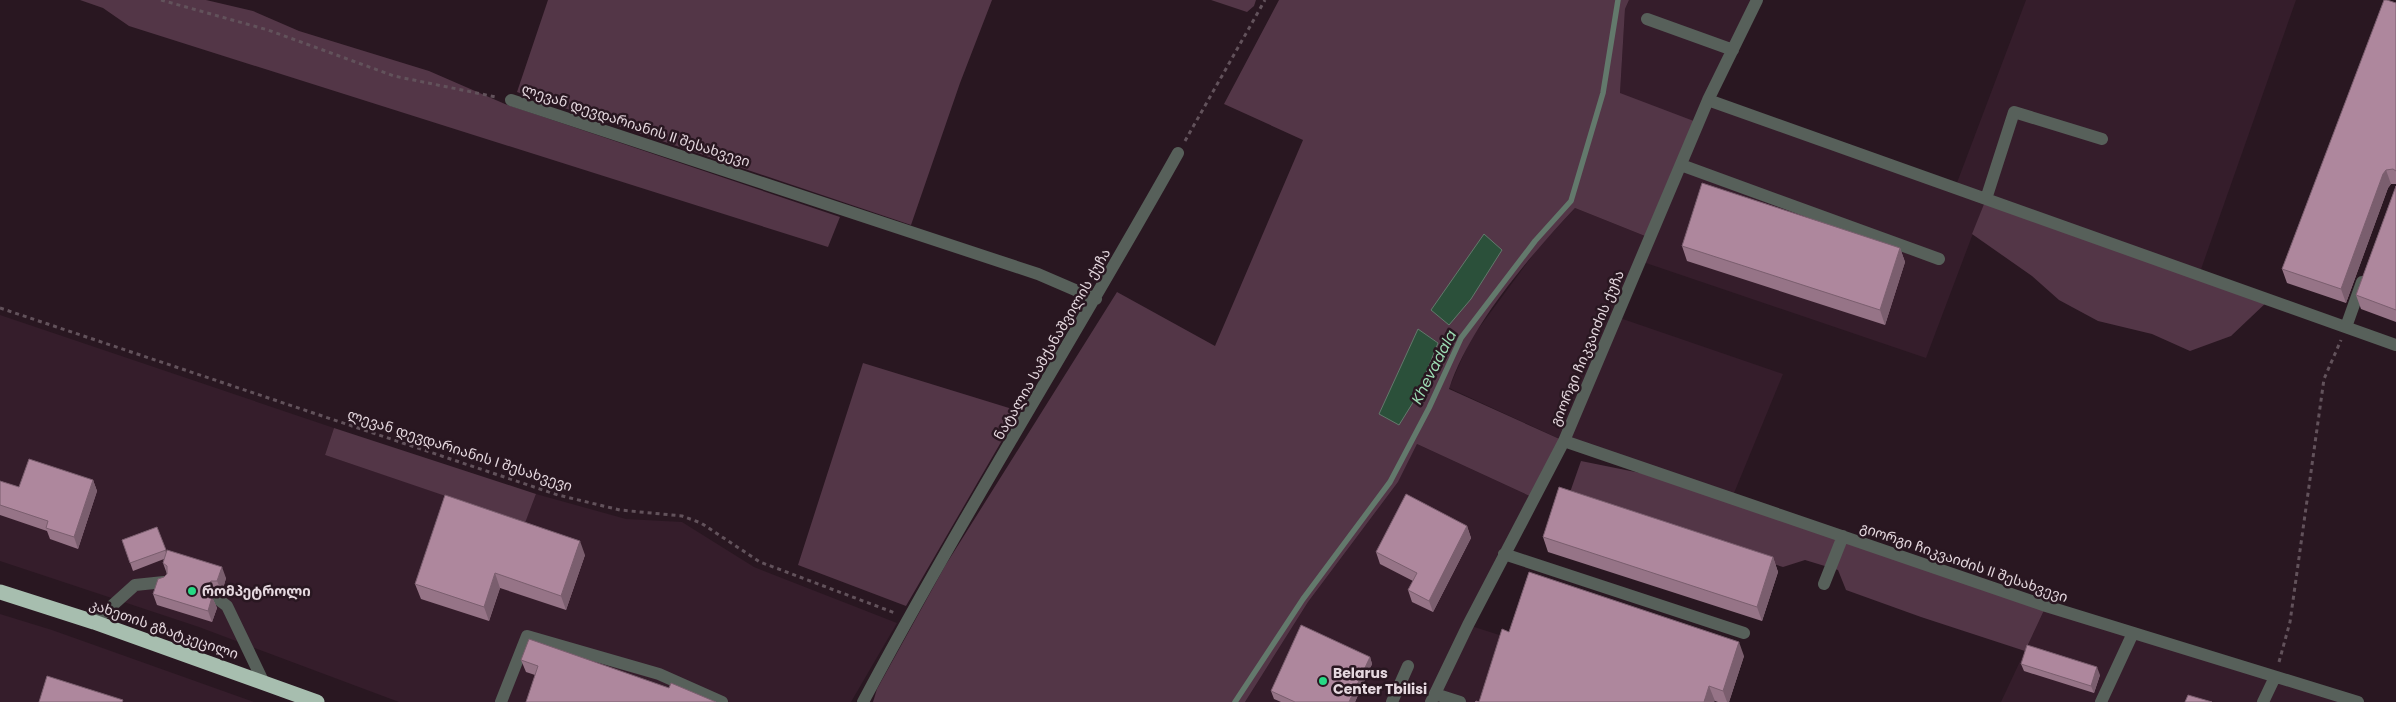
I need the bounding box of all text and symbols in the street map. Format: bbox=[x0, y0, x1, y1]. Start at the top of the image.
street label: ლევან დევდარიანის II შესახვევი bbox=[519, 79, 753, 171]
street label: ნატალია სამქანაშვილის ქუჩა bbox=[989, 245, 1115, 443]
street label: გიორგი ჩიკვაიძის ქუჩა bbox=[1545, 267, 1629, 429]
water label: Khevadala bbox=[1406, 326, 1461, 407]
street label: ლევან დევდარიანის I შესახვევი bbox=[345, 404, 575, 496]
street label: გიორგი ჩიკვაიძის II შესახვევი bbox=[1857, 517, 2071, 607]
place label: რომპეტროლი bbox=[202, 581, 311, 601]
marker: რომპეტროლი bbox=[186, 585, 198, 597]
street label: კახეთის გზატკეცილი bbox=[87, 594, 241, 664]
place label: Belarus Center Tbilisi bbox=[1333, 663, 1427, 699]
marker: Belarus Center Tbilisi bbox=[1317, 675, 1329, 687]

